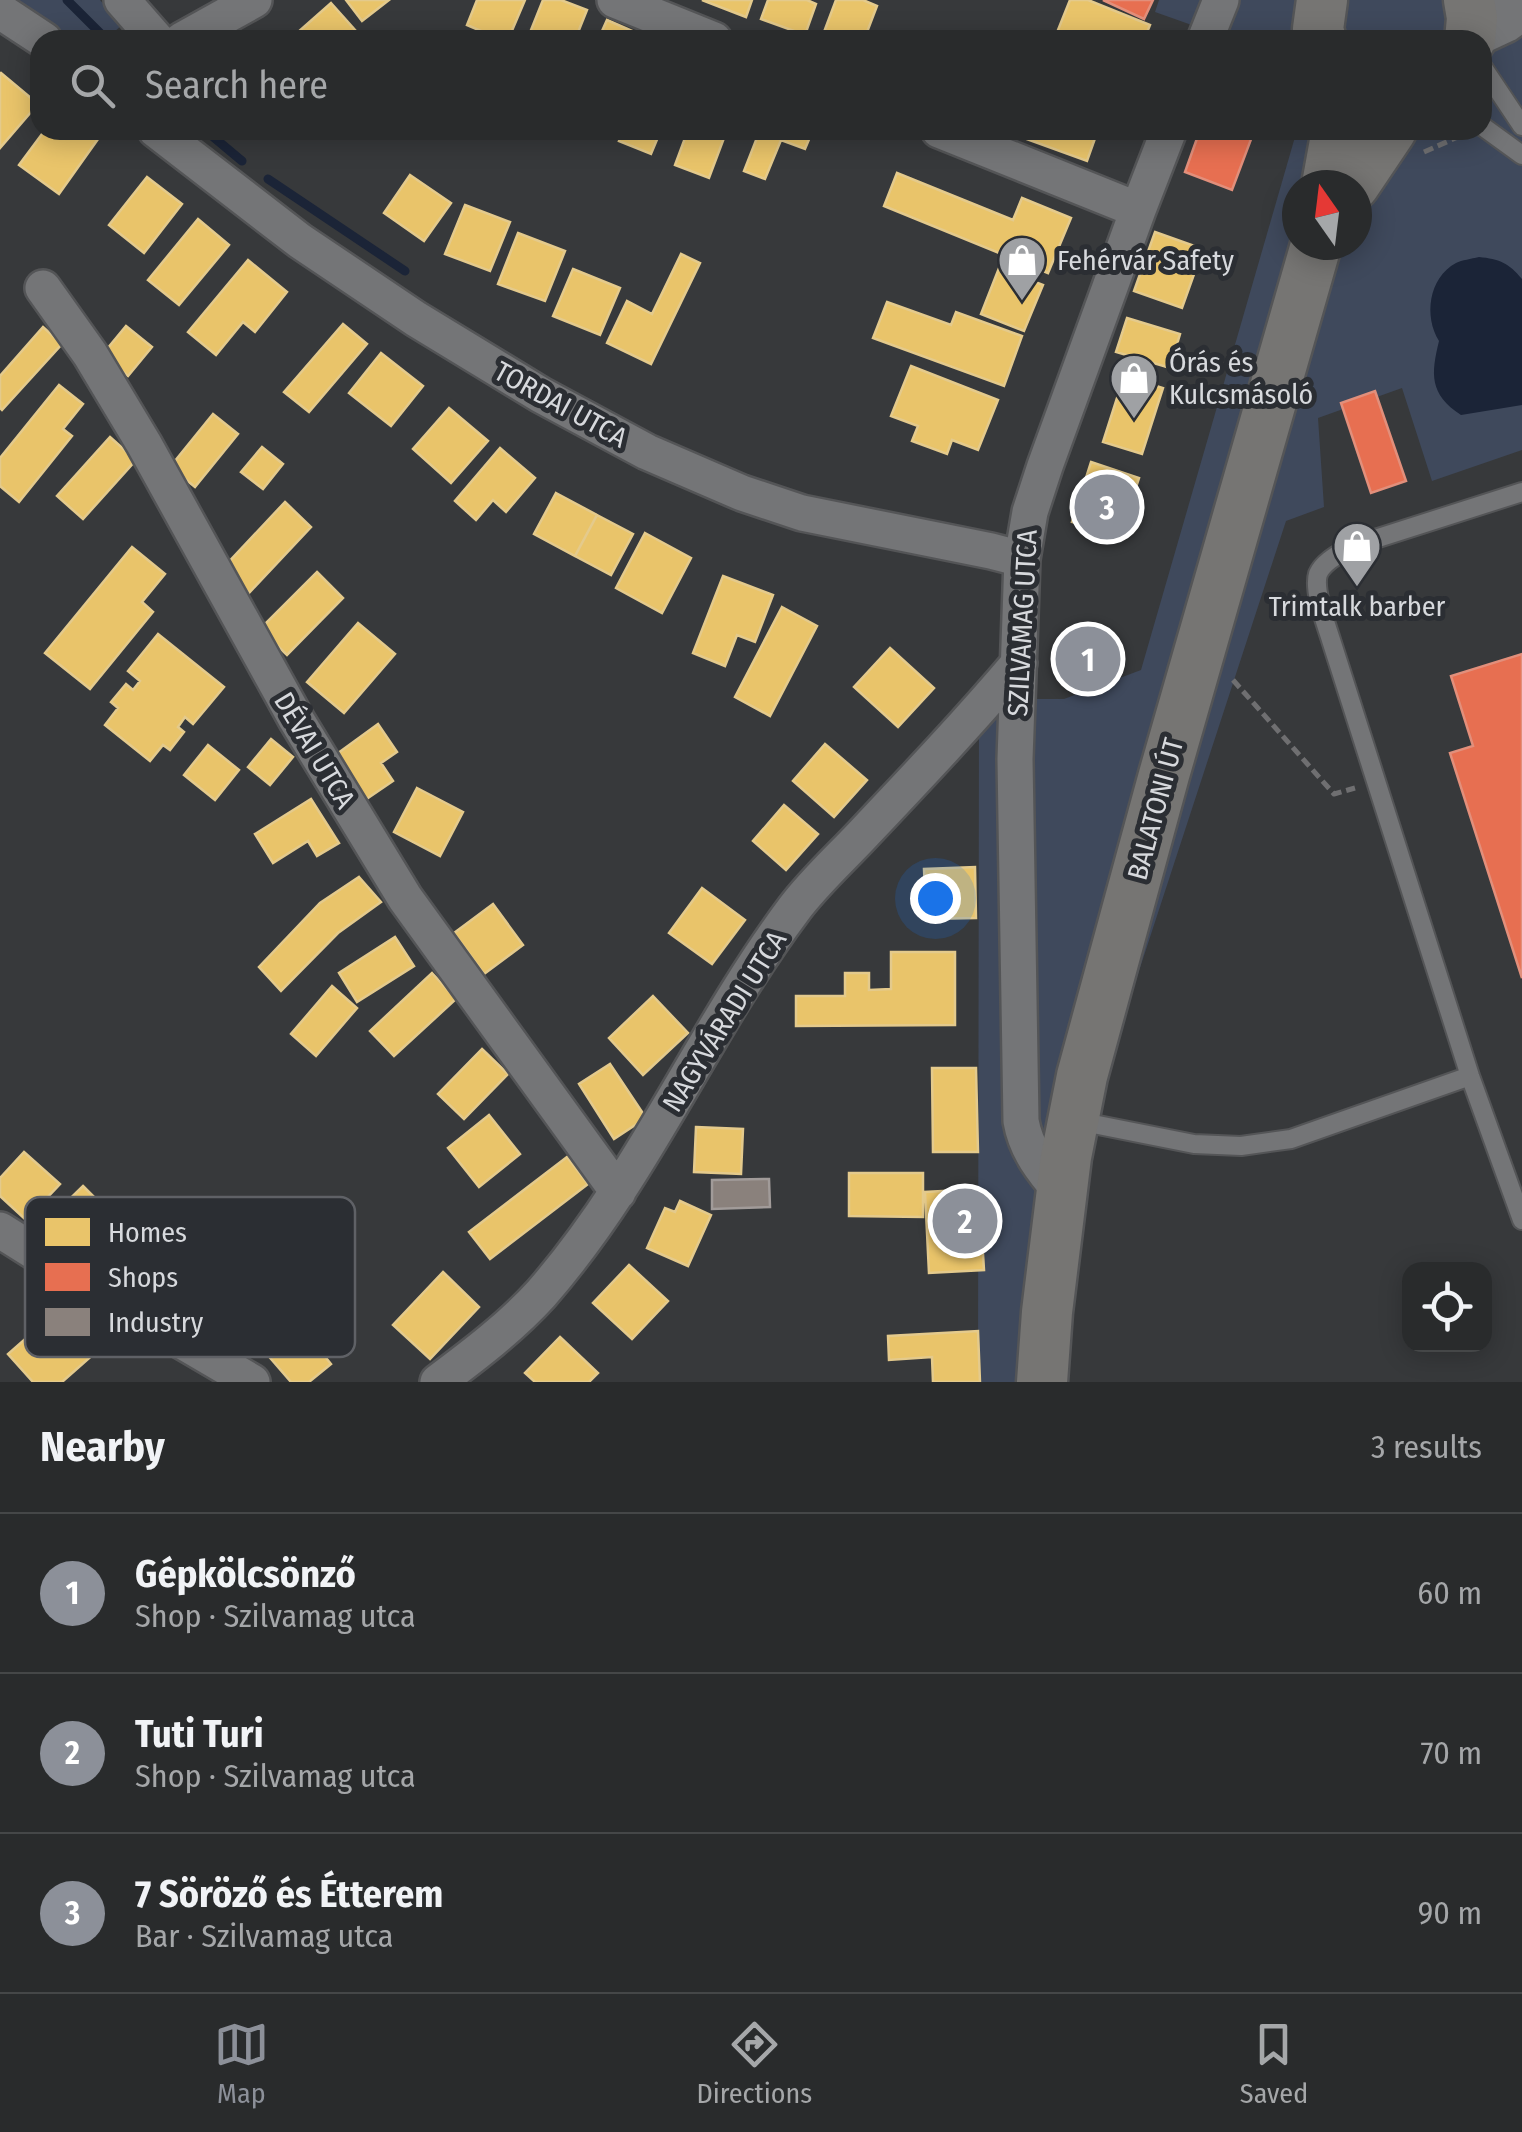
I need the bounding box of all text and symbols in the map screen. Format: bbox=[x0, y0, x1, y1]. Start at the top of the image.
search box bbox=[30, 30, 1492, 140]
icon: search bbox=[65, 58, 120, 113]
text: Search here bbox=[145, 62, 328, 108]
north arrow bbox=[1282, 170, 1372, 260]
shop icon: Fehérvár Safety bbox=[996, 234, 1048, 302]
place label: Fehérvár Safety bbox=[1057, 244, 1234, 277]
place label: Órás és Kulcsmásoló bbox=[1169, 346, 1313, 411]
shop icon: Órás és Kulcsmásoló bbox=[1108, 352, 1160, 420]
street label: TORDAI UTCA bbox=[489, 354, 633, 455]
pin: 3 bbox=[1074, 470, 1140, 544]
shop icon: Trimtalk barber bbox=[1331, 520, 1383, 588]
street label: SZILVAMAG UTCA bbox=[1001, 528, 1044, 717]
place label: Trimtalk barber bbox=[1269, 590, 1445, 623]
pin: 1 bbox=[1056, 622, 1120, 696]
street label: DÉVAI UTCA bbox=[267, 686, 362, 814]
street label: BALATONI ÚT bbox=[1121, 735, 1190, 884]
your location bbox=[910, 873, 961, 924]
street label: NAGYVÁRADI UTCA bbox=[656, 925, 793, 1118]
pin: 2 bbox=[932, 1184, 998, 1258]
legend bbox=[25, 1197, 355, 1357]
text: Homes bbox=[108, 1216, 187, 1249]
text: Shops bbox=[108, 1261, 178, 1294]
map controls bbox=[1402, 1262, 1492, 1352]
button: locate bbox=[1402, 1262, 1492, 1352]
text: Industry bbox=[108, 1306, 204, 1339]
text: Nearby bbox=[40, 1422, 165, 1472]
text: 3 results bbox=[1371, 1428, 1482, 1466]
text: Gépkölcsönző bbox=[135, 1551, 356, 1597]
text: 1 bbox=[66, 1574, 79, 1612]
text: 60 m bbox=[1417, 1574, 1482, 1612]
text: Shop · Szilvamag utca bbox=[135, 1597, 416, 1635]
text: Tuti Turi bbox=[135, 1711, 264, 1757]
text: 2 bbox=[65, 1734, 80, 1772]
text: 70 m bbox=[1421, 1734, 1482, 1772]
text: Shop · Szilvamag utca bbox=[135, 1757, 416, 1795]
text: 7 Söröző és Étterem bbox=[135, 1871, 443, 1917]
text: 3 bbox=[65, 1894, 80, 1932]
text: 90 m bbox=[1418, 1894, 1482, 1932]
text: Bar · Szilvamag utca bbox=[135, 1917, 393, 1955]
tab: Map bbox=[214, 2017, 269, 2110]
tab: Directions bbox=[696, 2017, 812, 2110]
tab: Saved bbox=[1240, 2017, 1308, 2110]

